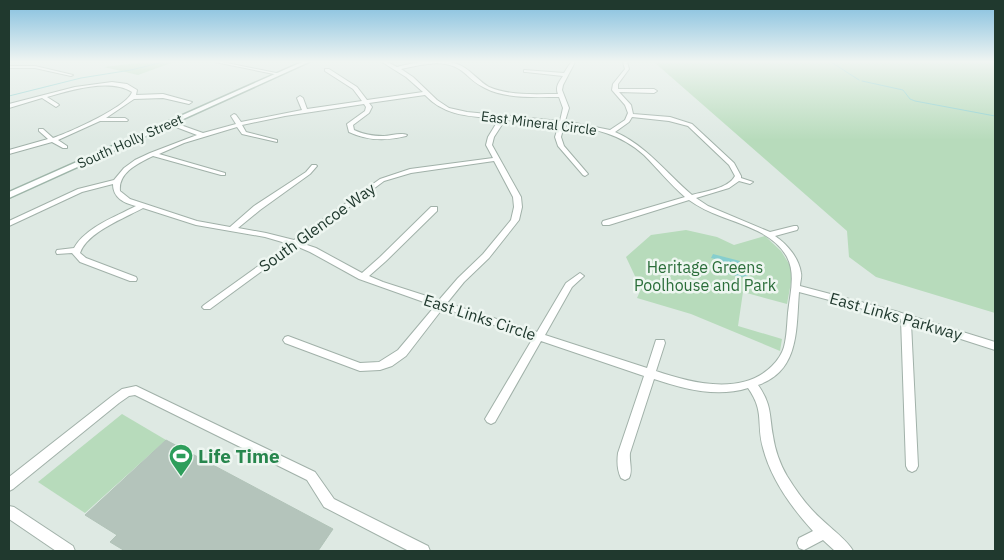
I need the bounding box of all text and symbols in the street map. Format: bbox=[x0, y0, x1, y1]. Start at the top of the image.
street label: East Mineral Circle bbox=[480, 107, 598, 139]
street label: South Holly Street bbox=[74, 110, 186, 172]
street label: South Glencoe Way bbox=[255, 178, 379, 276]
park label: Heritage Greens Poolhouse and Park bbox=[634, 257, 777, 295]
street label: East Links Parkway bbox=[827, 288, 965, 344]
street label: East Links Circle bbox=[421, 289, 539, 345]
sports icon: Life Time bbox=[168, 443, 194, 477]
place label: Life Time bbox=[198, 444, 280, 468]

